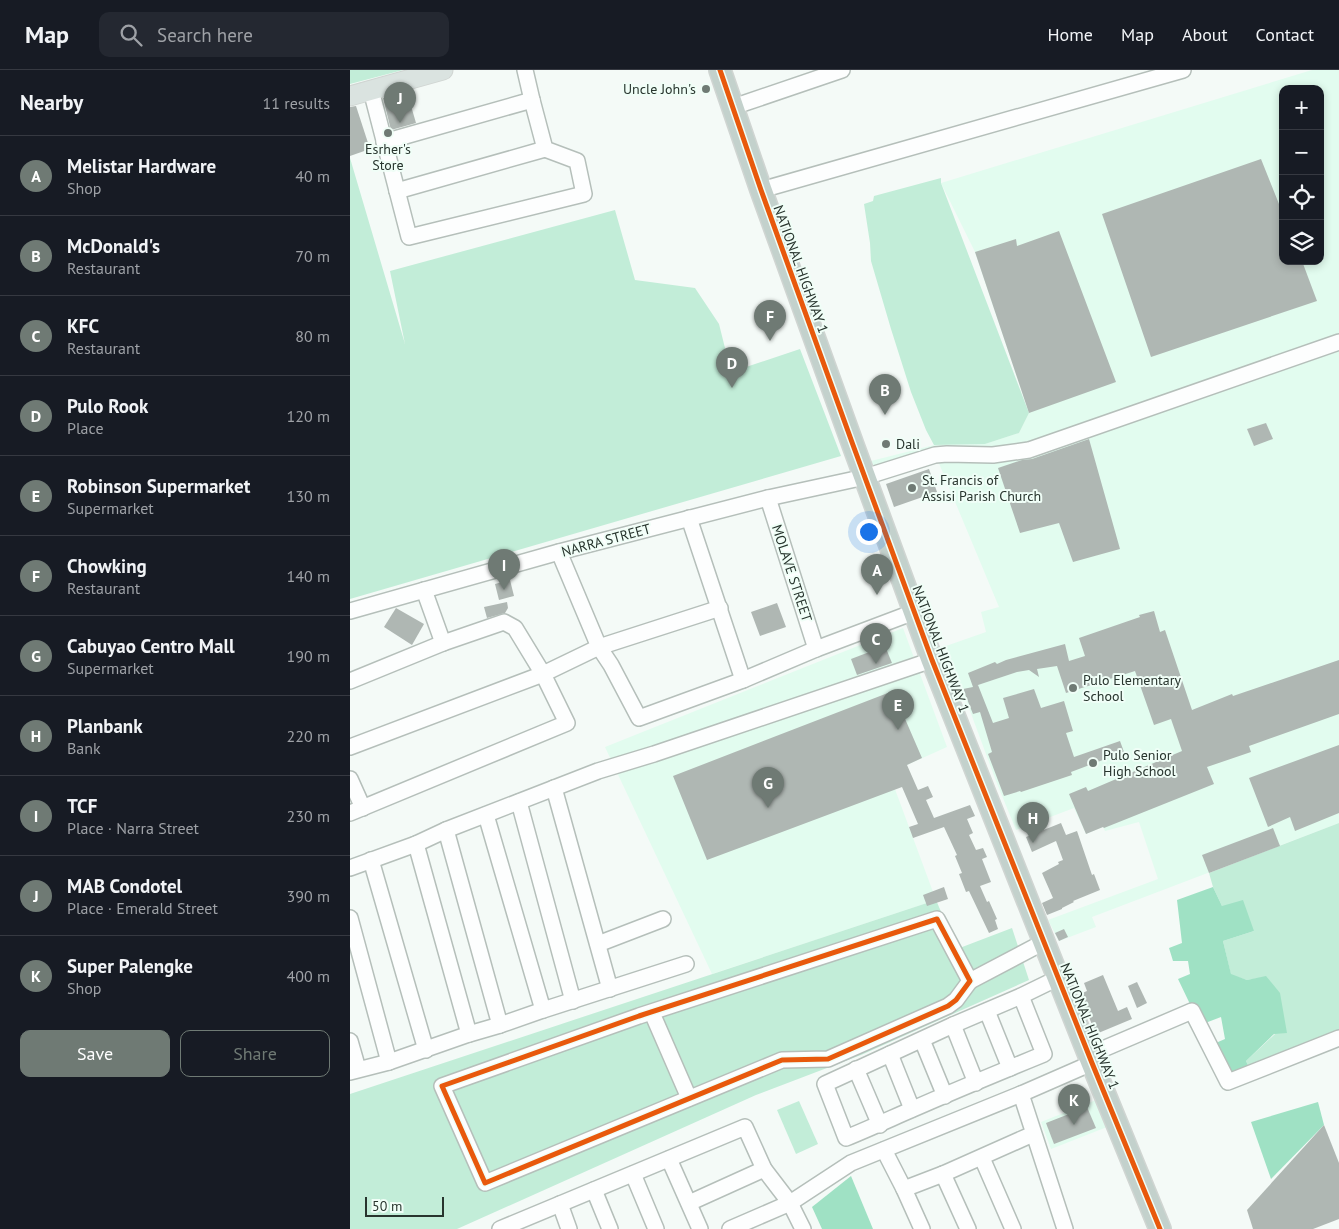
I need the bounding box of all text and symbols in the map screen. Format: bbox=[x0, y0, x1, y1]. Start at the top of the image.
search box bbox=[99, 12, 449, 57]
text: Map bbox=[25, 19, 69, 50]
icon: search bbox=[117, 21, 145, 49]
text: Search here bbox=[157, 23, 253, 47]
text: Home bbox=[1047, 23, 1093, 46]
text: Map bbox=[1121, 23, 1154, 46]
text: About bbox=[1182, 23, 1228, 46]
text: Contact bbox=[1256, 23, 1314, 46]
place label: Uncle John's bbox=[623, 80, 696, 98]
pin: J bbox=[384, 82, 416, 123]
marker: Uncle John's bbox=[700, 83, 712, 95]
map controls bbox=[1279, 85, 1324, 265]
button: + bbox=[1279, 85, 1324, 130]
text: Nearby bbox=[20, 89, 83, 116]
text: 11 results bbox=[263, 93, 330, 113]
marker: Esrher's Store bbox=[382, 127, 394, 139]
button: − bbox=[1279, 130, 1324, 175]
place label: Esrher's Store bbox=[365, 140, 411, 174]
text: Melistar Hardware bbox=[67, 154, 216, 178]
text: A bbox=[31, 166, 41, 186]
text: 40 m bbox=[295, 166, 330, 186]
button: locate bbox=[1279, 175, 1324, 220]
text: Shop bbox=[67, 178, 101, 198]
street label: NATIONAL HIGHWAY 1 bbox=[769, 203, 833, 335]
button: layers bbox=[1279, 220, 1324, 265]
text: McDonald's bbox=[67, 234, 160, 258]
text: B bbox=[31, 246, 41, 266]
text: 70 m bbox=[295, 246, 330, 266]
text: Restaurant bbox=[67, 258, 140, 278]
pin: F bbox=[754, 300, 786, 341]
text: KFC bbox=[67, 314, 99, 338]
text: C bbox=[32, 326, 40, 346]
text: 80 m bbox=[295, 326, 330, 346]
text: Restaurant bbox=[67, 338, 140, 358]
pin: D bbox=[716, 347, 748, 388]
pin: B bbox=[869, 374, 901, 415]
text: Pulo Rook bbox=[67, 394, 148, 418]
text: D bbox=[31, 406, 41, 426]
text: 120 m bbox=[287, 406, 330, 426]
text: Place bbox=[67, 418, 104, 438]
place label: Dali bbox=[896, 435, 920, 453]
marker: Dali bbox=[880, 438, 892, 450]
place label: St. Francis of Assisi Parish Church bbox=[922, 471, 1041, 505]
text: Robinson Supermarket bbox=[67, 474, 250, 498]
marker: St. Francis of Assisi Parish Church bbox=[906, 482, 918, 494]
text: E bbox=[32, 486, 40, 506]
text: 130 m bbox=[287, 486, 330, 506]
text: Supermarket bbox=[67, 498, 154, 518]
street label: NARRA STREET bbox=[559, 519, 653, 561]
your location bbox=[856, 519, 882, 545]
street label: MOLAVE STREET bbox=[768, 522, 816, 624]
pin: I bbox=[488, 549, 520, 590]
text: Chowking bbox=[67, 554, 147, 578]
pin: A bbox=[861, 554, 893, 595]
text: F bbox=[32, 566, 40, 586]
text: 140 m bbox=[287, 566, 330, 586]
text: Restaurant bbox=[67, 578, 140, 598]
street label: NATIONAL HIGHWAY 1 bbox=[908, 583, 974, 715]
pin: C bbox=[860, 623, 892, 664]
text: Cabuyao Centro Mall bbox=[67, 634, 235, 658]
text: G bbox=[31, 646, 41, 666]
text: 190 m bbox=[287, 646, 330, 666]
text: Supermarket bbox=[67, 658, 154, 678]
place label: Pulo Elementary School bbox=[1083, 671, 1182, 705]
marker: Pulo Elementary School bbox=[1067, 682, 1079, 694]
pin: E bbox=[882, 689, 914, 730]
text: Planbank bbox=[67, 714, 143, 738]
text: H bbox=[31, 726, 41, 746]
text: 220 m bbox=[287, 726, 330, 746]
text: Bank bbox=[67, 738, 101, 758]
place label: Pulo Senior High School bbox=[1103, 746, 1176, 780]
marker: Pulo Senior High School bbox=[1087, 757, 1099, 769]
pin: G bbox=[752, 767, 784, 808]
text: TCF bbox=[67, 794, 97, 818]
pin: H bbox=[1017, 802, 1049, 843]
text: I bbox=[34, 806, 38, 826]
text: 230 m bbox=[287, 806, 330, 826]
text: Place · Narra Street bbox=[67, 818, 199, 838]
text: MAB Condotel bbox=[67, 874, 182, 898]
text: J bbox=[33, 886, 39, 906]
text: 390 m bbox=[287, 886, 330, 906]
text: Place · Emerald Street bbox=[67, 898, 218, 918]
text: Super Palengke bbox=[67, 954, 193, 978]
street label: NATIONAL HIGHWAY 1 bbox=[1056, 960, 1124, 1092]
text: K bbox=[31, 966, 41, 986]
text: 400 m bbox=[287, 966, 330, 986]
text: Shop bbox=[67, 978, 101, 998]
button: Save bbox=[20, 1030, 170, 1077]
button: Share bbox=[180, 1030, 330, 1077]
pin: K bbox=[1058, 1084, 1090, 1125]
scale bar bbox=[365, 1194, 444, 1217]
text: 50 m bbox=[372, 1197, 402, 1215]

